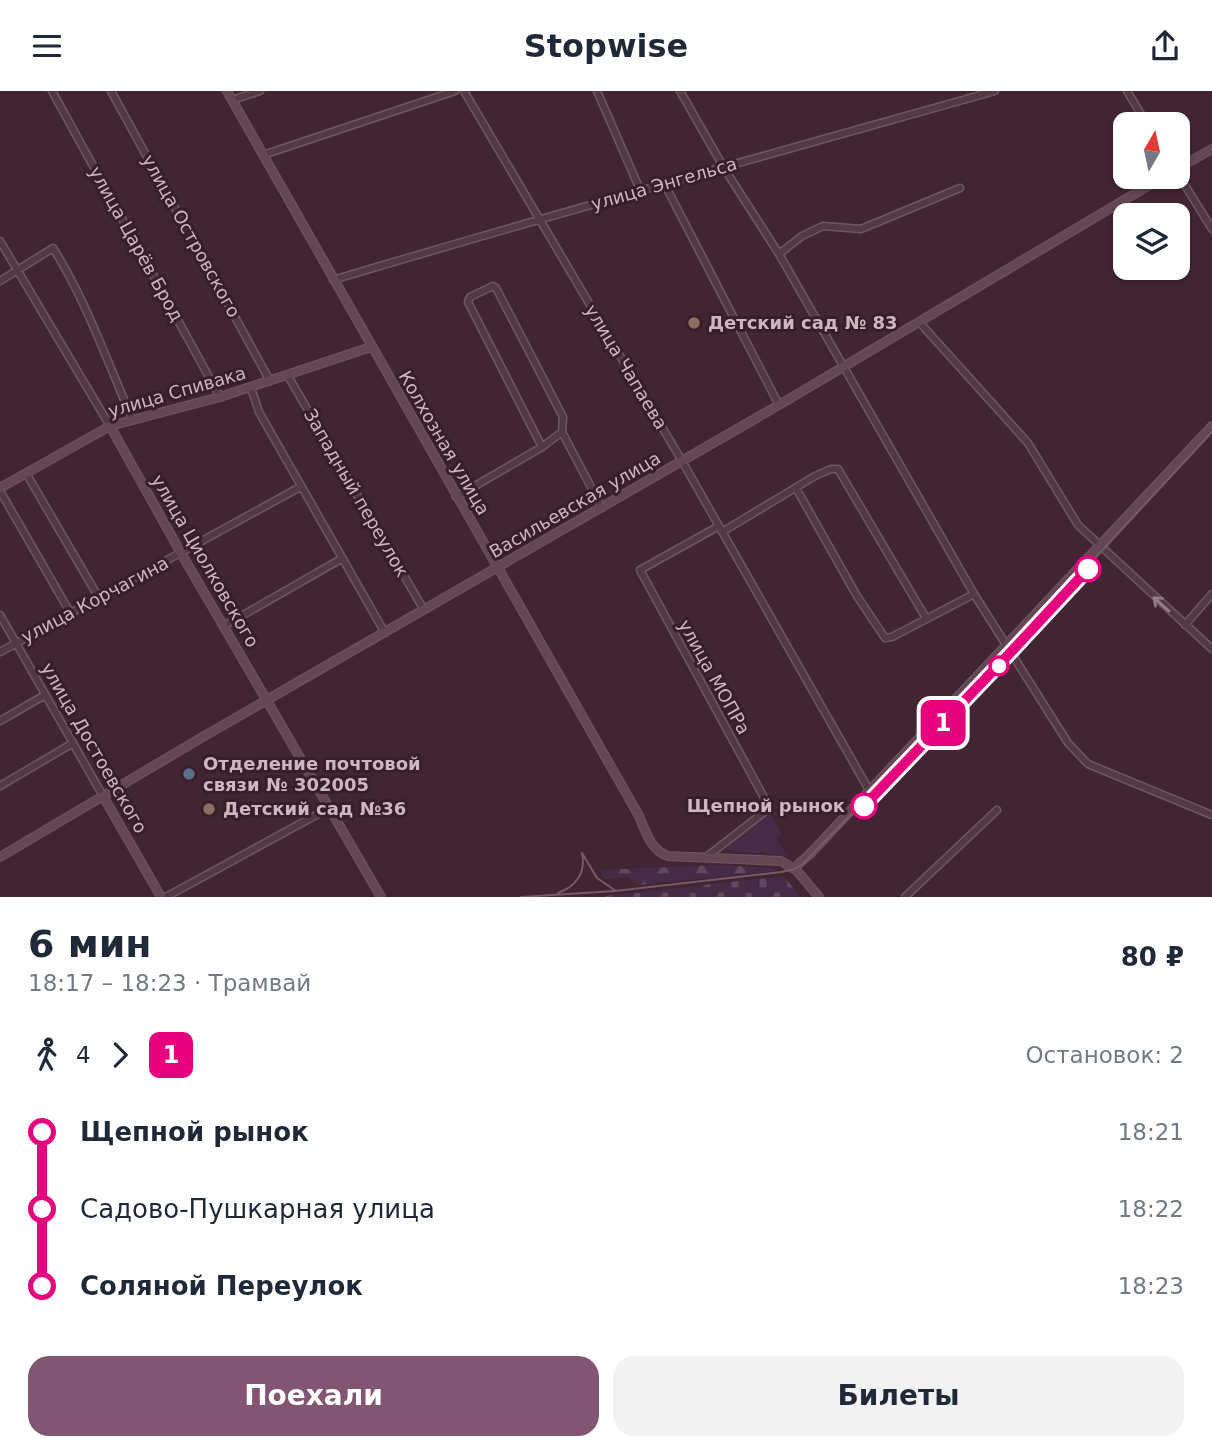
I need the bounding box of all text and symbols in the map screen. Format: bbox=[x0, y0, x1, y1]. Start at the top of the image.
icon: menu bbox=[28, 27, 66, 65]
text: Stopwise bbox=[524, 27, 688, 65]
icon: share bbox=[1146, 27, 1184, 65]
north arrow bbox=[1113, 112, 1190, 189]
map controls bbox=[1113, 112, 1190, 280]
street label: улица Островского bbox=[138, 151, 245, 321]
street label: улица Энгельса bbox=[588, 153, 739, 214]
street label: улица Царёв Брод bbox=[85, 163, 188, 325]
button: layers bbox=[1113, 203, 1190, 280]
street label: улица Чапаева bbox=[581, 301, 672, 433]
place label: Детский сад № 83 bbox=[708, 312, 898, 333]
marker: Детский сад № 83 bbox=[686, 315, 702, 331]
street label: улица Спивака bbox=[106, 362, 248, 421]
street label: Колхозная улица bbox=[395, 367, 494, 519]
street label: Западный переулок bbox=[300, 405, 413, 581]
street label: Васильевская улица bbox=[485, 447, 664, 562]
street label: улица Циолковского bbox=[147, 471, 263, 651]
street label: улица Корчагина bbox=[18, 552, 172, 647]
unlabelled marker bbox=[1075, 556, 1101, 582]
one-way arrow bbox=[1153, 595, 1170, 612]
street label: улица МОПРа bbox=[674, 616, 755, 738]
unlabelled marker bbox=[989, 656, 1009, 676]
street label: улица Достоевского bbox=[37, 659, 152, 837]
line badge: 1 bbox=[920, 700, 966, 746]
text: 1 bbox=[935, 709, 951, 737]
place label: Отделение почтовой связи № 302005 bbox=[203, 753, 421, 795]
marker: Отделение почтовой связи № 302005 bbox=[181, 766, 197, 782]
marker: Щепной рынок bbox=[851, 793, 877, 819]
place label: Щепной рынок bbox=[687, 795, 845, 816]
place label: Детский сад №36 bbox=[223, 798, 406, 819]
marker: Детский сад №36 bbox=[201, 801, 217, 817]
text: 6 мин bbox=[28, 922, 152, 966]
text: 80 ₽ bbox=[1121, 942, 1184, 972]
text: 18:17 – 18:23 · Трамвай bbox=[28, 970, 311, 996]
icon: walk bbox=[28, 1036, 66, 1074]
icon: forward bbox=[101, 1036, 139, 1074]
text: 1 bbox=[163, 1041, 179, 1069]
text: 4 bbox=[76, 1042, 91, 1068]
text: Остановок: 2 bbox=[1025, 1042, 1184, 1068]
text: Щепной рынок bbox=[80, 1117, 309, 1147]
text: 18:21 bbox=[1118, 1119, 1184, 1145]
text: Садово-Пушкарная улица bbox=[80, 1194, 435, 1224]
text: 18:22 bbox=[1118, 1196, 1184, 1222]
text: Соляной Переулок bbox=[80, 1271, 363, 1301]
text: 18:23 bbox=[1118, 1273, 1184, 1299]
button: Поехали bbox=[28, 1356, 599, 1436]
button: Билеты bbox=[613, 1356, 1184, 1436]

